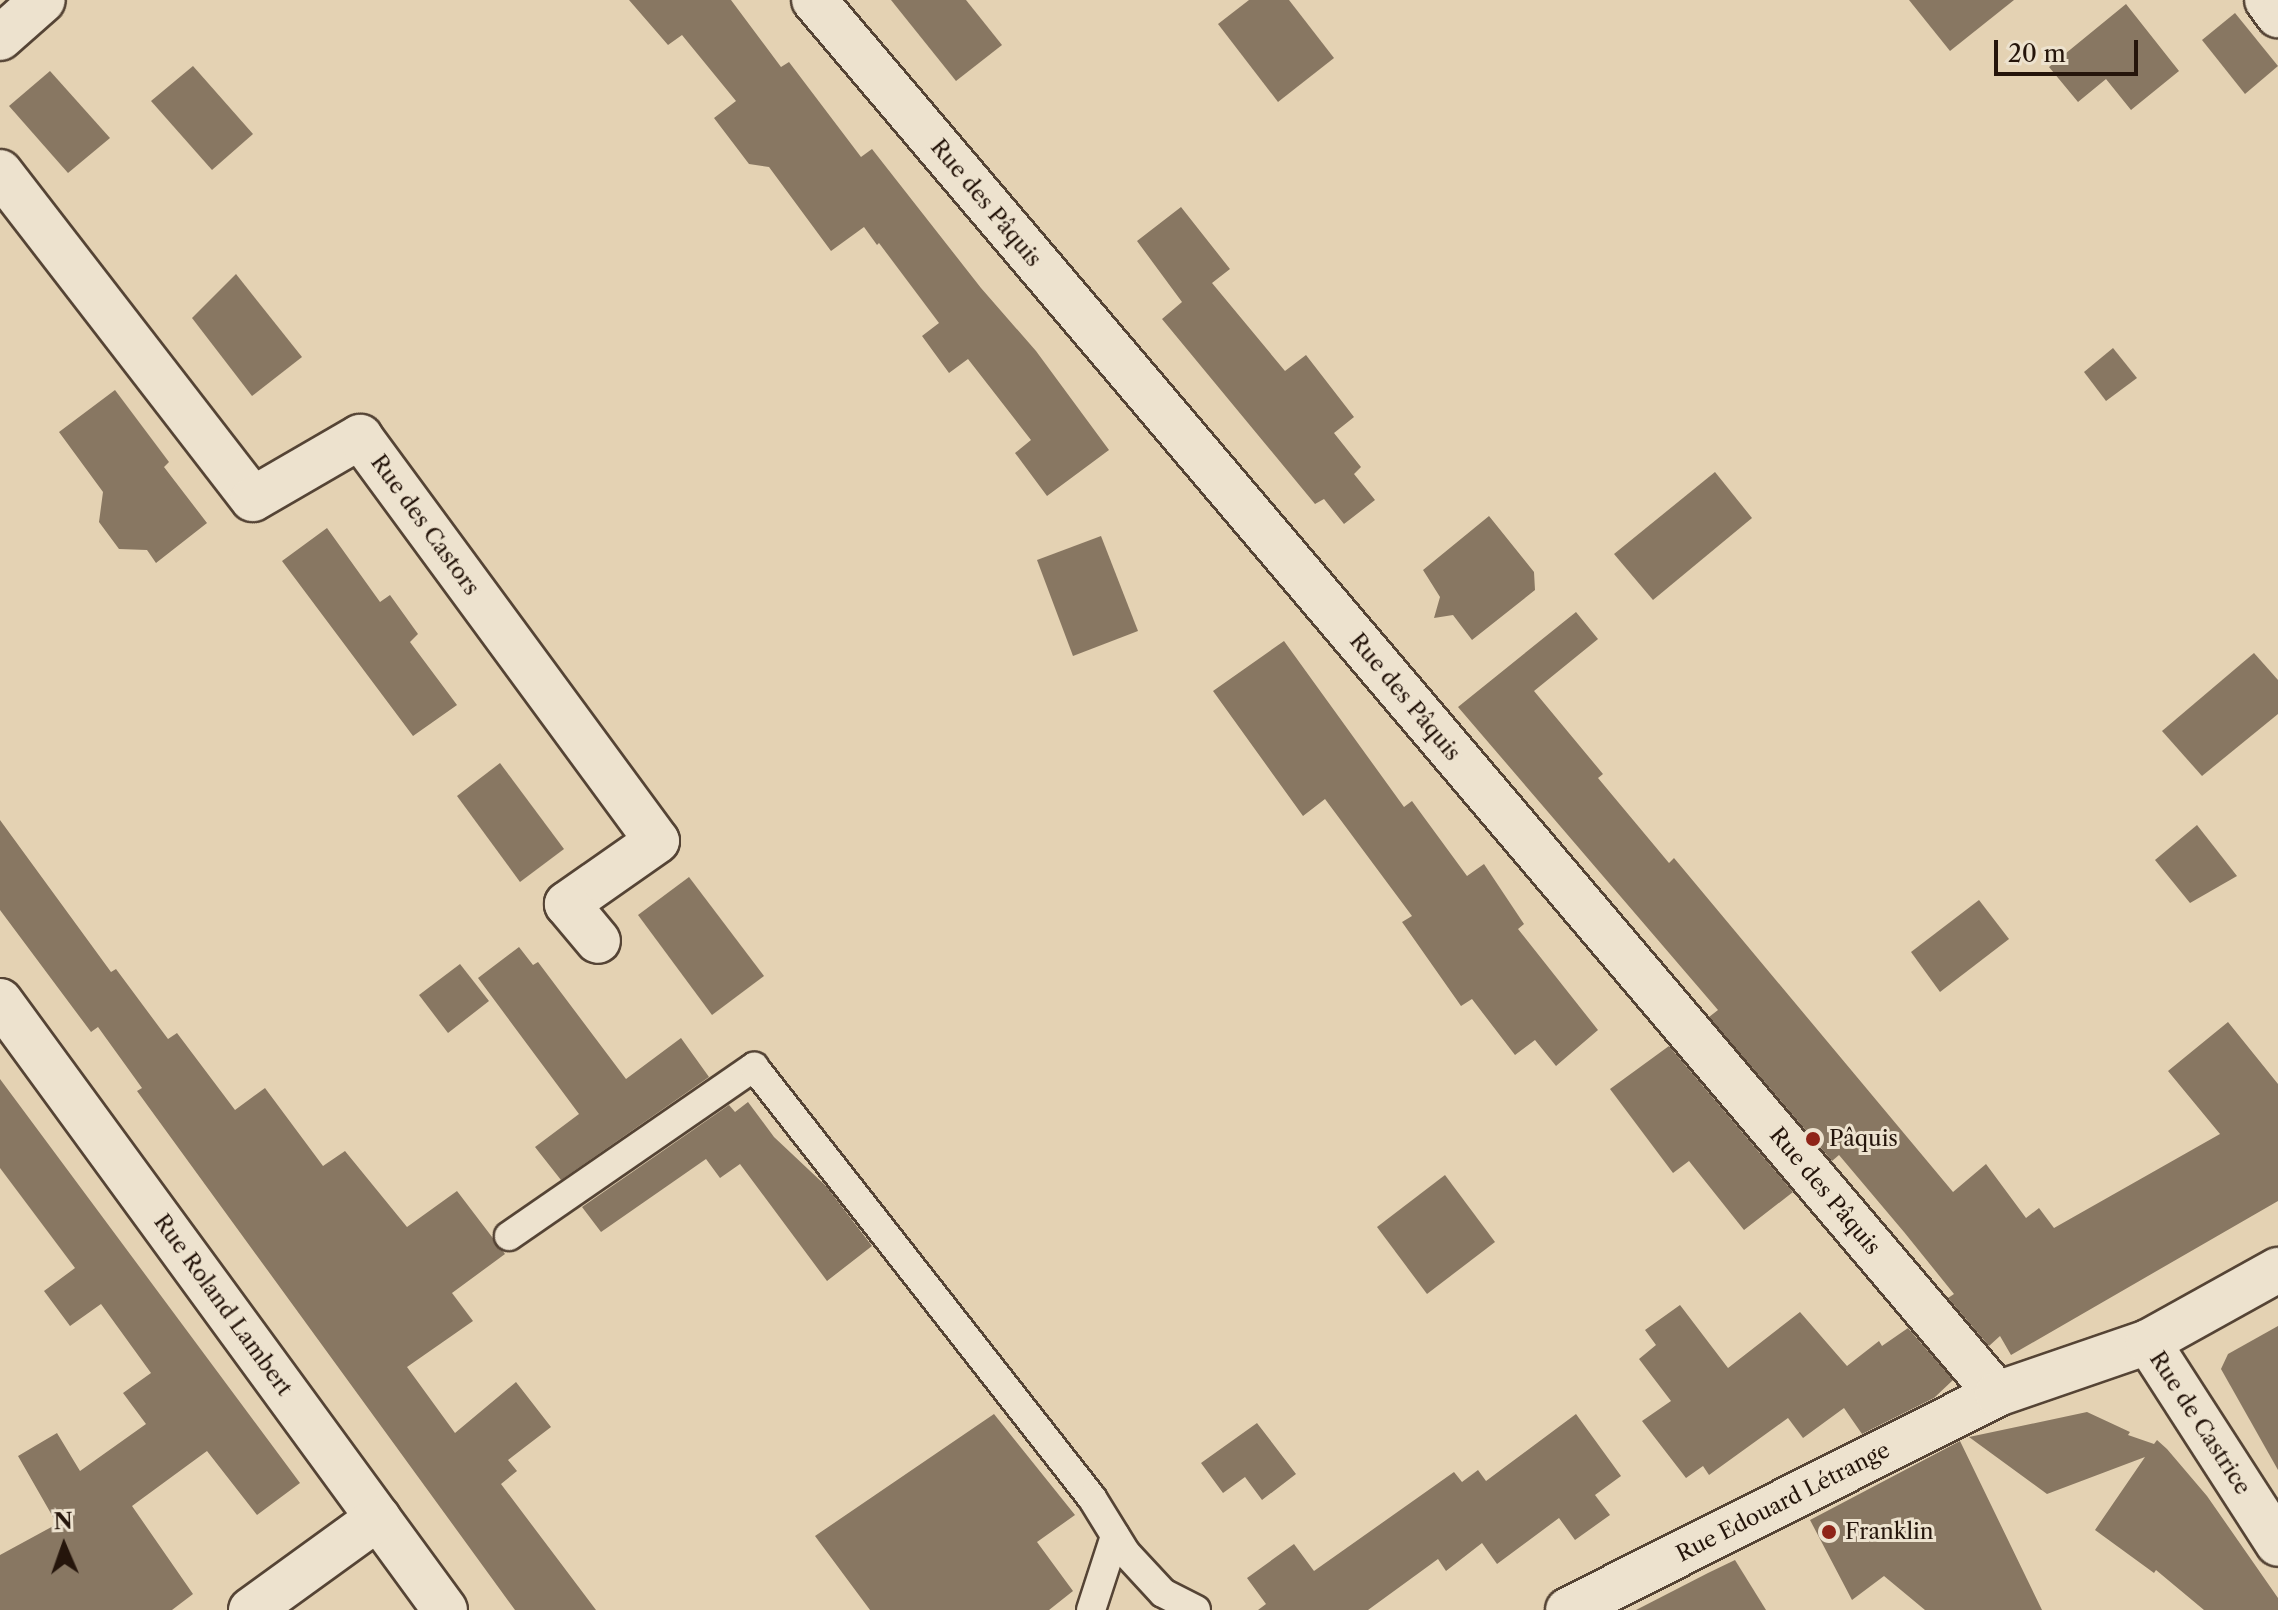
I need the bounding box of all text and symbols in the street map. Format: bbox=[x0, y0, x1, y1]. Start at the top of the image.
scale bar bbox=[1998, 24, 2142, 74]
text: 20 m bbox=[2008, 39, 2066, 68]
street label: Rue des Pâquis bbox=[925, 134, 1047, 272]
street label: Rue des Castors bbox=[365, 450, 485, 600]
street label: Rue des Pâquis bbox=[1344, 628, 1466, 766]
street label: Rue des Pâquis bbox=[1764, 1122, 1886, 1260]
place label: Pâquis bbox=[1829, 1126, 1898, 1152]
marker: Pâquis bbox=[1804, 1130, 1822, 1148]
street label: Rue Roland Lambert bbox=[148, 1209, 298, 1401]
street label: Rue de Castrice bbox=[2144, 1347, 2256, 1499]
street label: Rue Edouard Létrange bbox=[1672, 1437, 1894, 1567]
north arrow bbox=[24, 1506, 104, 1586]
text: N bbox=[53, 1508, 73, 1535]
place label: Franklin bbox=[1845, 1519, 1933, 1545]
marker: Franklin bbox=[1820, 1523, 1838, 1541]

